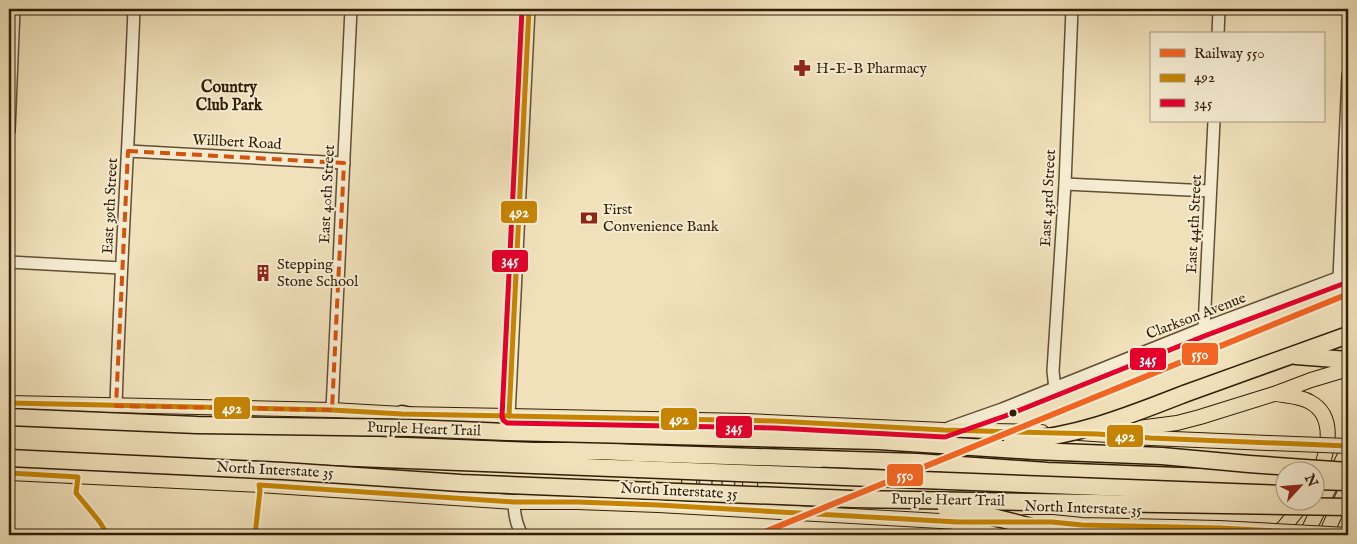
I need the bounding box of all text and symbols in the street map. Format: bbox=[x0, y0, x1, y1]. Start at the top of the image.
legend bbox=[1150, 32, 1324, 122]
text: Railway 550 bbox=[1194, 44, 1265, 63]
pharmacy icon: H-E-B Pharmacy bbox=[792, 58, 812, 78]
place label: H-E-B Pharmacy bbox=[816, 59, 928, 78]
text: 492 bbox=[1194, 68, 1215, 87]
district label: Country Club Park bbox=[196, 78, 263, 116]
text: 345 bbox=[1194, 94, 1213, 113]
street label: Willbert Road bbox=[192, 130, 283, 154]
street label: East 40th Street bbox=[315, 144, 339, 244]
street label: East 43rd Street bbox=[1036, 149, 1060, 247]
street label: East 39th Street bbox=[98, 157, 122, 255]
street label: East 44th Street bbox=[1182, 174, 1206, 274]
line badge: 492 bbox=[500, 200, 538, 224]
place label: First Convenience Bank bbox=[603, 200, 720, 236]
text: 492 bbox=[509, 204, 529, 222]
bank icon: First Convenience Bank bbox=[579, 208, 599, 228]
line badge: 345 bbox=[491, 249, 529, 273]
text: 345 bbox=[501, 252, 519, 270]
place label: Stepping Stone School bbox=[277, 255, 359, 291]
building icon: Stepping Stone School bbox=[253, 263, 273, 283]
street label: Clarkson Avenue bbox=[1143, 288, 1249, 344]
line badge: 550 bbox=[1181, 342, 1219, 366]
text: 550 bbox=[1192, 346, 1209, 364]
line badge: 345 bbox=[1129, 347, 1167, 371]
text: 345 bbox=[1139, 351, 1157, 369]
line badge: 492 bbox=[213, 396, 251, 420]
text: 492 bbox=[222, 400, 242, 418]
line badge: 492 bbox=[660, 407, 698, 431]
unlabelled marker bbox=[1008, 408, 1018, 418]
text: 492 bbox=[669, 411, 689, 429]
line badge: 345 bbox=[715, 415, 753, 439]
street label: Purple Heart Trail bbox=[367, 418, 482, 441]
text: 345 bbox=[725, 419, 743, 437]
line badge: 492 bbox=[1106, 424, 1144, 448]
text: 492 bbox=[1115, 428, 1135, 446]
street label: North Interstate 35 bbox=[216, 457, 335, 483]
north arrow bbox=[1274, 462, 1324, 512]
line badge: 550 bbox=[886, 463, 924, 487]
text: 550 bbox=[897, 467, 914, 485]
text: N bbox=[1300, 470, 1322, 490]
street label: North Interstate 35 bbox=[620, 478, 739, 504]
street label: Purple Heart Trail bbox=[891, 490, 1006, 511]
street label: North Interstate 35 bbox=[1024, 496, 1143, 520]

